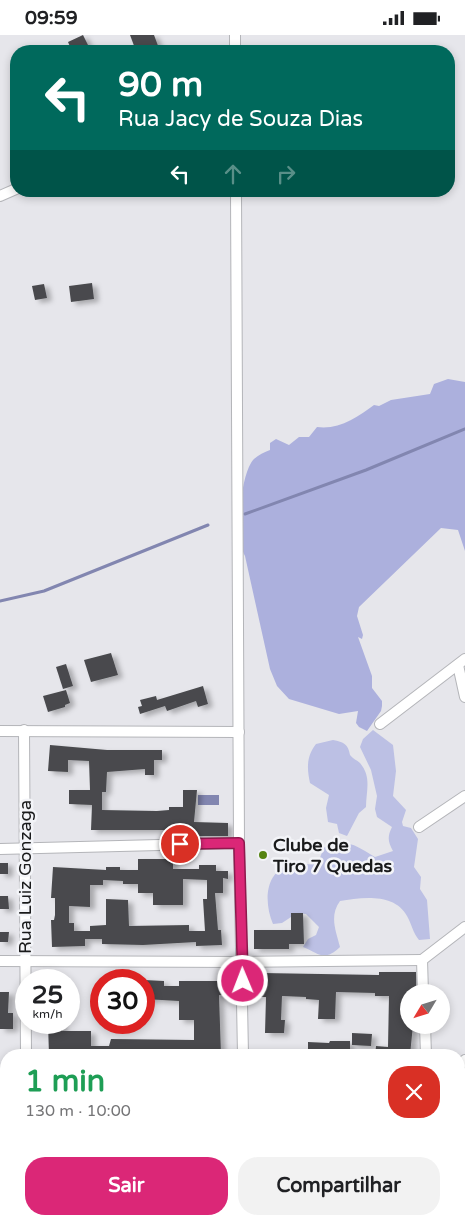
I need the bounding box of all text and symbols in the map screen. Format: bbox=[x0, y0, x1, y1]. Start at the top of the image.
text: 09:59 bbox=[25, 7, 78, 29]
text: 90 m bbox=[118, 64, 203, 106]
icon: left bbox=[35, 65, 100, 130]
text: Rua Jacy de Souza Dias bbox=[118, 106, 363, 132]
icon: left bbox=[166, 160, 194, 188]
icon: ahead bbox=[219, 160, 247, 188]
icon: right bbox=[272, 160, 300, 188]
street label: Rua Luiz Gonzaga bbox=[14, 800, 36, 954]
pin bbox=[159, 823, 201, 865]
icon: arrive bbox=[166, 830, 194, 858]
place label: Clube de Tiro 7 Quedas bbox=[272, 834, 393, 877]
marker: Clube de Tiro 7 Quedas bbox=[257, 849, 269, 861]
position arrow bbox=[216, 954, 268, 1006]
speed limit sign: 30 bbox=[90, 969, 155, 1034]
text: 25 bbox=[32, 980, 63, 1010]
north arrow bbox=[400, 984, 450, 1034]
map controls bbox=[400, 984, 450, 1034]
text: km/h bbox=[32, 1007, 63, 1021]
text: 1 min bbox=[25, 1063, 105, 1100]
button: close bbox=[388, 1066, 440, 1118]
text: 130 m · 10:00 bbox=[25, 1101, 131, 1121]
button: Sair bbox=[25, 1157, 228, 1215]
button: Compartilhar bbox=[238, 1157, 440, 1215]

